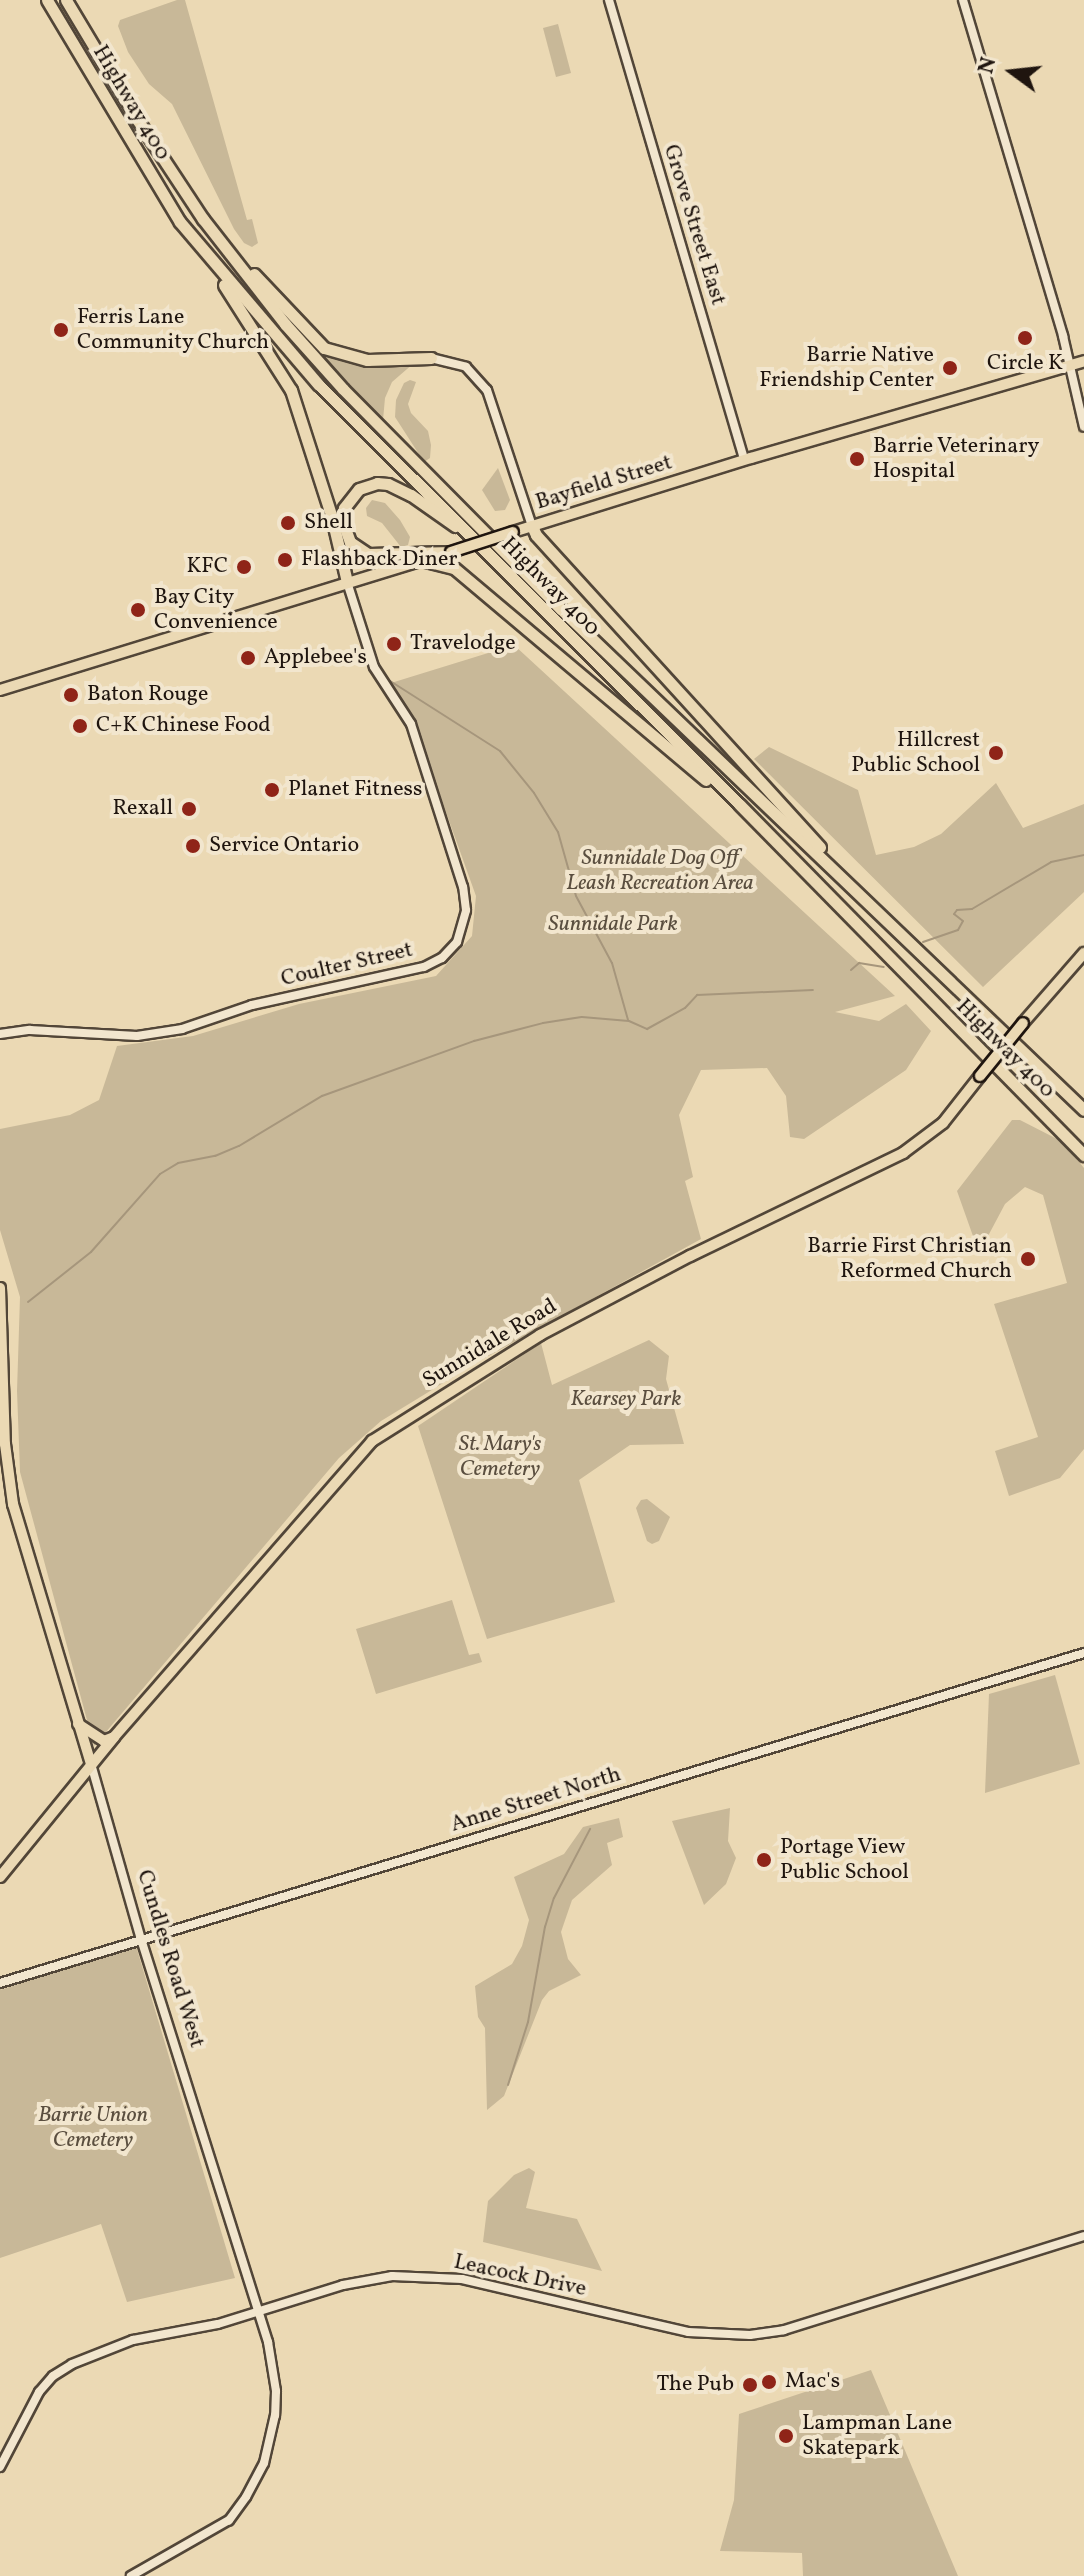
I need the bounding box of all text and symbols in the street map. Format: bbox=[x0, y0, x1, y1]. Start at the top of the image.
north arrow bbox=[972, 32, 1052, 112]
street label: Highway 400 bbox=[86, 41, 176, 165]
text: N bbox=[971, 54, 1005, 77]
street label: Grove Street East bbox=[657, 142, 731, 308]
place label: Ferris Lane Community Church bbox=[77, 304, 270, 356]
marker: Ferris Lane Community Church bbox=[52, 321, 70, 339]
marker: Circle K bbox=[1016, 329, 1034, 347]
place label: Barrie Native Friendship Center bbox=[759, 342, 934, 394]
place label: Circle K bbox=[987, 351, 1063, 377]
marker: Barrie Native Friendship Center bbox=[941, 359, 959, 377]
place label: Barrie Veterinary Hospital bbox=[873, 433, 1040, 484]
street label: Bayfield Street bbox=[533, 450, 675, 516]
marker: Barrie Veterinary Hospital bbox=[848, 450, 866, 468]
place label: Shell bbox=[304, 510, 353, 536]
marker: Shell bbox=[279, 514, 297, 532]
street label: Highway 400 bbox=[495, 532, 605, 642]
place label: Flashback Diner bbox=[301, 547, 458, 573]
marker: Flashback Diner bbox=[276, 551, 294, 569]
place label: KFC bbox=[186, 554, 228, 580]
marker: KFC bbox=[235, 558, 253, 576]
place label: Bay City Convenience bbox=[154, 584, 278, 636]
marker: Bay City Convenience bbox=[129, 601, 147, 619]
place label: Travelodge bbox=[410, 631, 516, 657]
marker: Travelodge bbox=[385, 635, 403, 653]
place label: Applebee's bbox=[264, 645, 367, 671]
marker: Applebee's bbox=[239, 649, 257, 667]
place label: Baton Rouge bbox=[87, 682, 208, 708]
marker: Baton Rouge bbox=[62, 686, 80, 704]
place label: C+K Chinese Food bbox=[96, 713, 271, 739]
marker: C+K Chinese Food bbox=[71, 717, 89, 735]
place label: Hillcrest Public School bbox=[851, 727, 980, 778]
marker: Hillcrest Public School bbox=[987, 744, 1005, 762]
place label: Planet Fitness bbox=[288, 777, 422, 803]
marker: Planet Fitness bbox=[263, 781, 281, 799]
place label: Rexall bbox=[112, 796, 173, 822]
marker: Rexall bbox=[180, 800, 198, 818]
place label: Service Ontario bbox=[209, 833, 359, 859]
marker: Service Ontario bbox=[184, 837, 202, 855]
park label: Sunnidale Dog Off Leash Recreation Area bbox=[566, 845, 754, 896]
park label: Sunnidale Park bbox=[548, 912, 678, 938]
street label: Coulter Street bbox=[279, 937, 415, 993]
street label: Highway 400 bbox=[950, 994, 1060, 1104]
place label: Barrie First Christian Reformed Church bbox=[807, 1233, 1012, 1284]
marker: Barrie First Christian Reformed Church bbox=[1019, 1250, 1037, 1268]
street label: Sunnidale Road bbox=[418, 1294, 562, 1394]
park label: Kearsey Park bbox=[570, 1387, 682, 1413]
park label: St. Mary's Cemetery bbox=[459, 1431, 541, 1482]
street label: Anne Street North bbox=[448, 1762, 624, 1838]
place label: Portage View Public School bbox=[780, 1834, 909, 1886]
marker: Portage View Public School bbox=[755, 1851, 773, 1869]
street label: Cundles Road West bbox=[130, 1867, 210, 2051]
park label: Barrie Union Cemetery bbox=[38, 2102, 148, 2154]
street label: Leacock Drive bbox=[451, 2249, 589, 2303]
place label: Mac's bbox=[785, 2369, 840, 2395]
place label: The Pub bbox=[656, 2372, 734, 2398]
marker: Mac's bbox=[760, 2373, 778, 2391]
marker: The Pub bbox=[741, 2376, 759, 2394]
place label: Lampman Lane Skatepark bbox=[802, 2410, 952, 2462]
marker: Lampman Lane Skatepark bbox=[777, 2427, 795, 2445]

